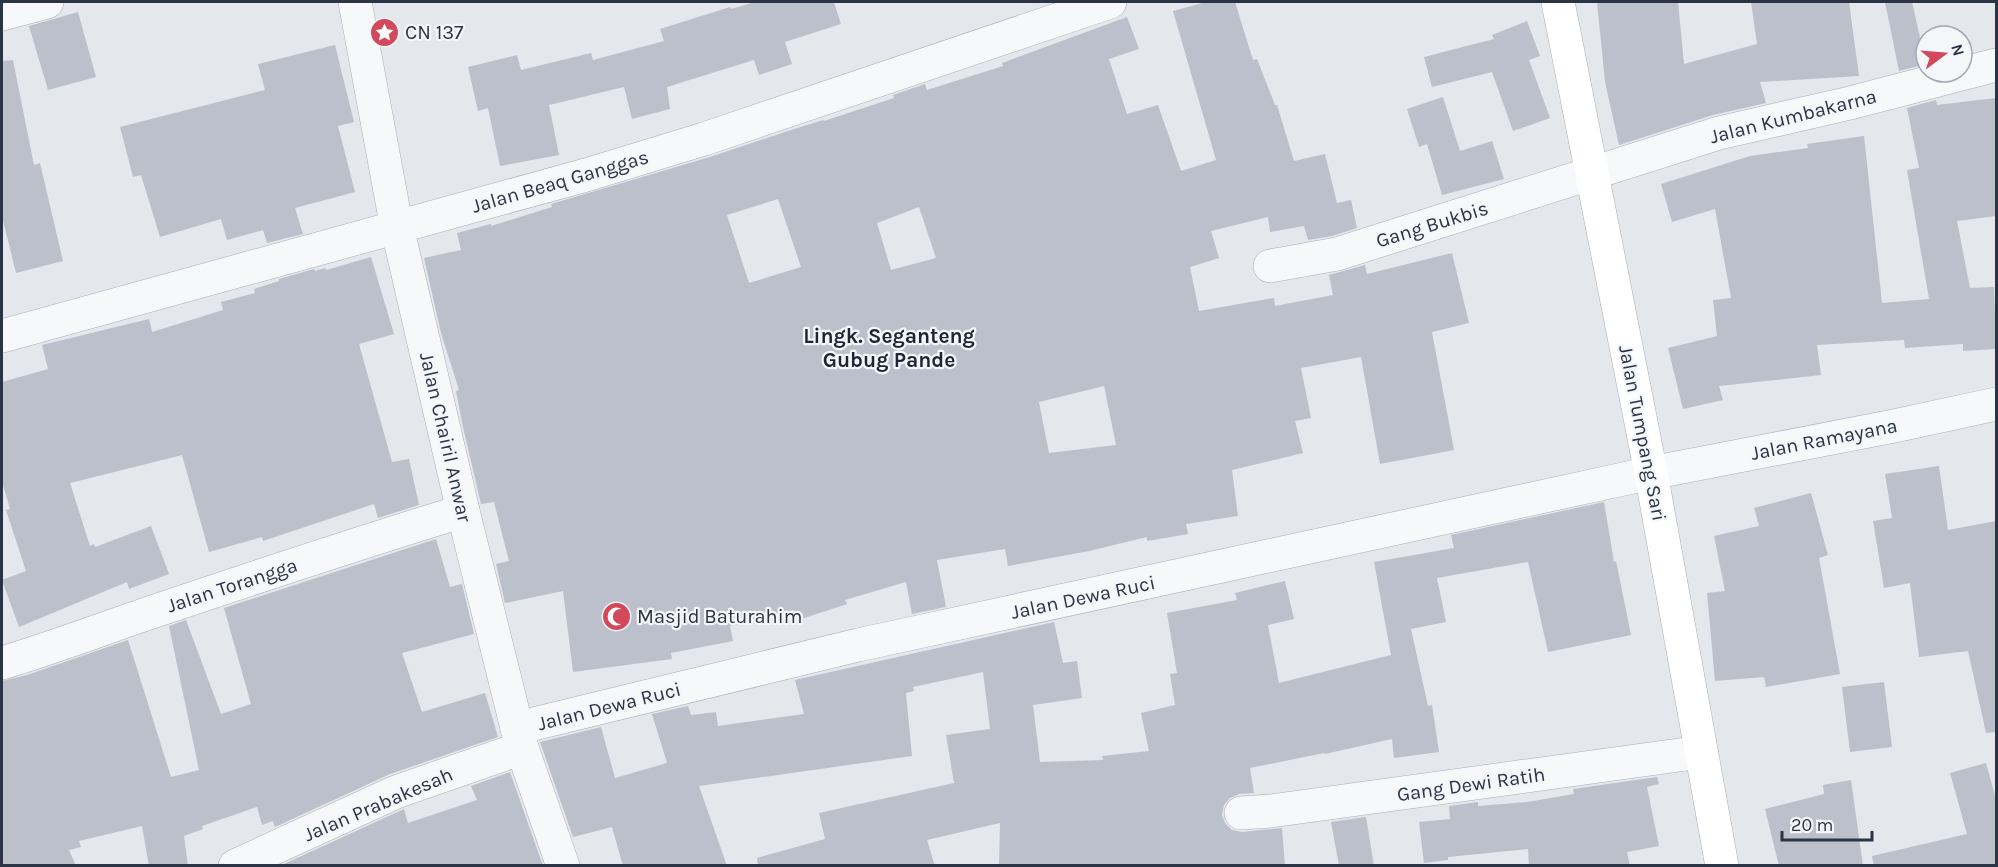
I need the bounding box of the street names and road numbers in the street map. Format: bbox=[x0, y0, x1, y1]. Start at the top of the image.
street label: Jalan Kumbakarna bbox=[1707, 85, 1879, 148]
street label: Jalan Beaq Ganggas bbox=[469, 145, 651, 218]
street label: Gang Bukbis bbox=[1373, 197, 1491, 252]
street label: Jalan Tumpang Sari bbox=[1614, 343, 1671, 523]
street label: Jalan Chairil Anwar bbox=[415, 350, 476, 525]
street label: Jalan Ramayana bbox=[1749, 414, 1899, 465]
street label: Jalan Torangga bbox=[164, 554, 300, 617]
street label: Jalan Dewa Ruci bbox=[1009, 571, 1157, 624]
street label: Jalan Dewa Ruci bbox=[535, 678, 683, 735]
street label: Jalan Prabakesah bbox=[300, 763, 456, 846]
street label: Gang Dewi Ratih bbox=[1395, 763, 1547, 806]

